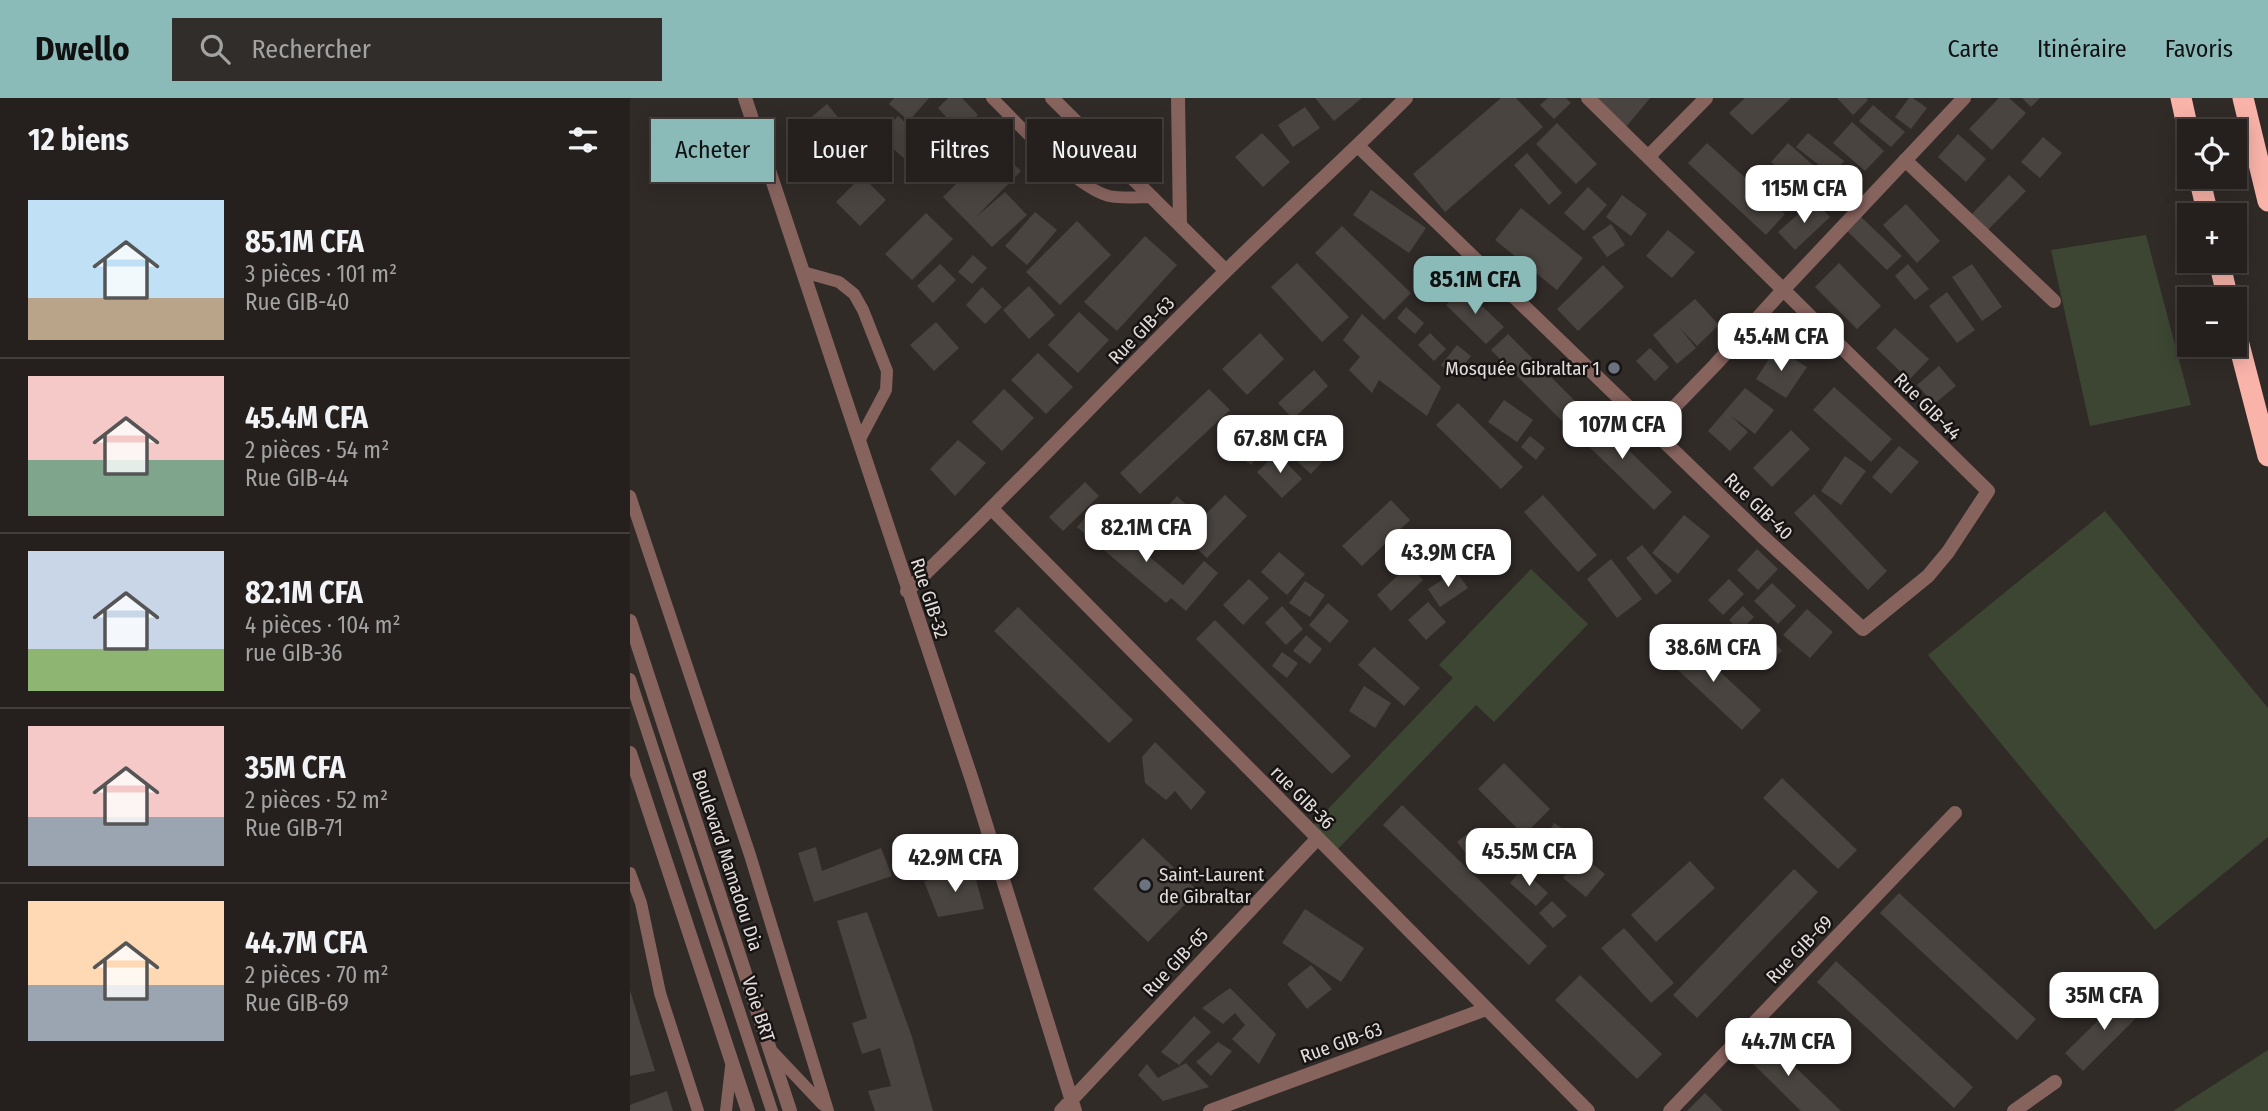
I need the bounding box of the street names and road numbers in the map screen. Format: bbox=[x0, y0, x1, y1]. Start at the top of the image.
street label: Rue GIB-63 bbox=[1103, 292, 1179, 369]
street label: Rue GIB-44 bbox=[1889, 368, 1966, 445]
street label: Rue GIB-40 bbox=[1720, 468, 1798, 545]
street label: Rue GIB-32 bbox=[906, 555, 953, 641]
street label: rue GIB-36 bbox=[1266, 761, 1339, 834]
street label: Boulevard Mamadou Dia bbox=[687, 767, 768, 954]
street label: Rue GIB-69 bbox=[1761, 910, 1837, 988]
street label: Rue GIB-65 bbox=[1138, 923, 1213, 1001]
street label: Voie BRT bbox=[737, 974, 780, 1045]
street label: Rue GIB-63 bbox=[1297, 1017, 1385, 1068]

